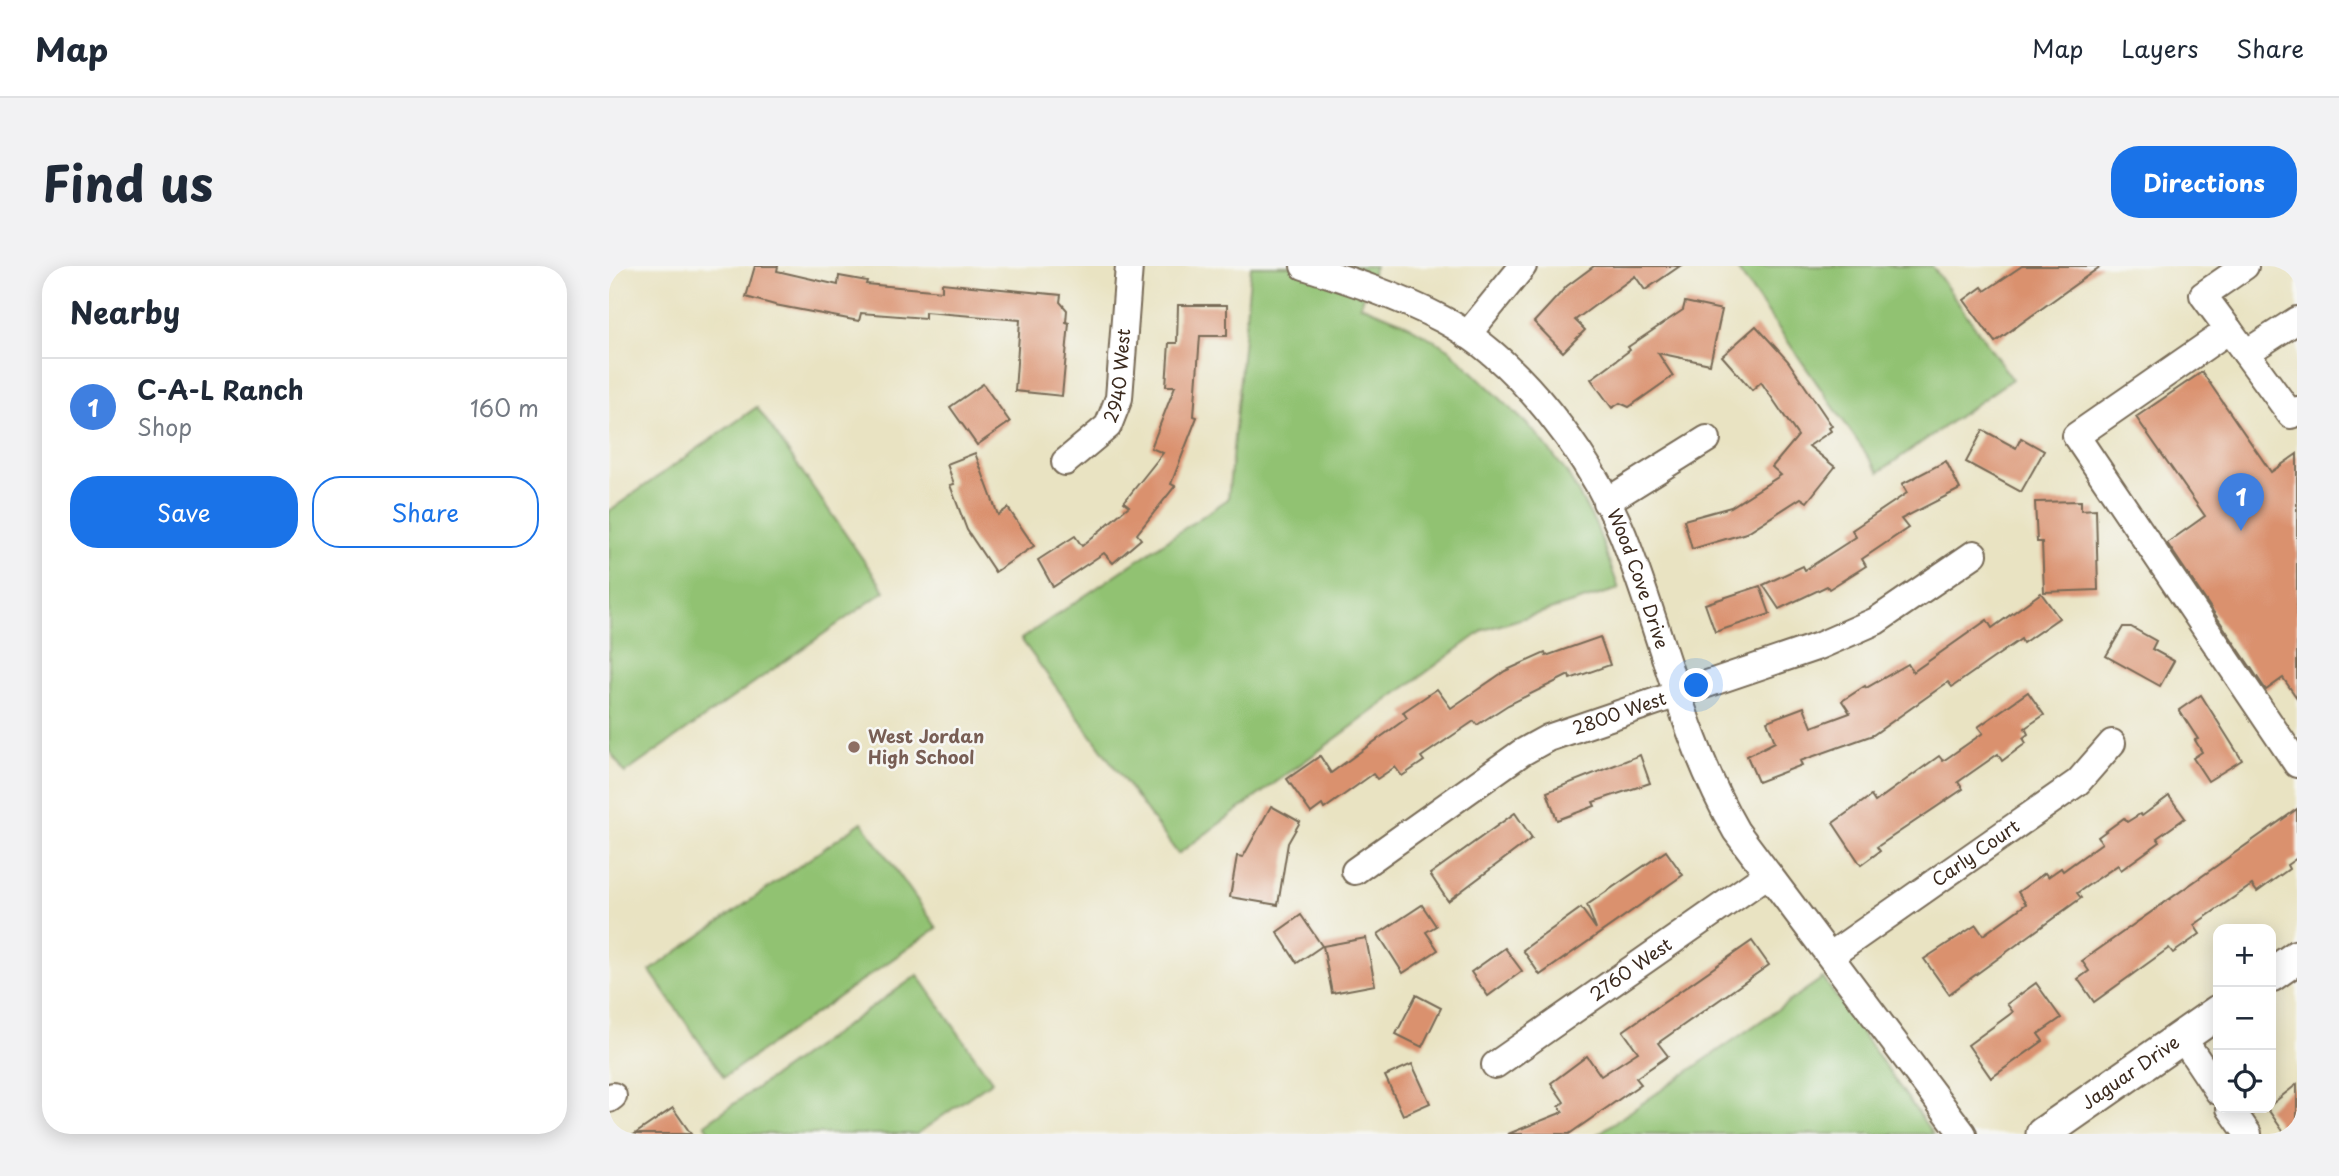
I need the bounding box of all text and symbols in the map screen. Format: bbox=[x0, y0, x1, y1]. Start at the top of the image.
text: Map bbox=[35, 23, 108, 73]
text: Map bbox=[2032, 30, 2083, 66]
text: Layers bbox=[2121, 30, 2198, 66]
text: Share bbox=[2236, 30, 2304, 66]
text: Find us bbox=[42, 145, 213, 219]
button: Directions bbox=[2111, 146, 2297, 218]
text: Nearby bbox=[70, 289, 180, 334]
street label: 2940 West bbox=[1096, 328, 1136, 426]
text: C-A-L Ranch bbox=[137, 370, 304, 409]
text: 1 bbox=[88, 390, 99, 425]
text: 160 m bbox=[470, 390, 539, 425]
text: Shop bbox=[137, 409, 192, 444]
pin: 1 bbox=[2218, 473, 2264, 531]
button: Save bbox=[70, 476, 298, 548]
button: Share bbox=[312, 476, 539, 548]
street label: Wood Cove Drive bbox=[1601, 504, 1676, 652]
your location bbox=[1679, 668, 1713, 702]
street label: 2800 West bbox=[1569, 684, 1669, 741]
place label: West Jordan High School bbox=[868, 722, 984, 770]
marker: West Jordan High School bbox=[846, 739, 862, 755]
street label: Carly Court bbox=[1926, 812, 2025, 892]
map controls bbox=[2213, 924, 2276, 1113]
button: + bbox=[2213, 924, 2276, 987]
street label: 2760 West bbox=[1584, 930, 1677, 1007]
button: − bbox=[2213, 987, 2276, 1050]
street label: Jaguar Drive bbox=[2075, 1028, 2185, 1115]
button: locate bbox=[2213, 1050, 2276, 1113]

